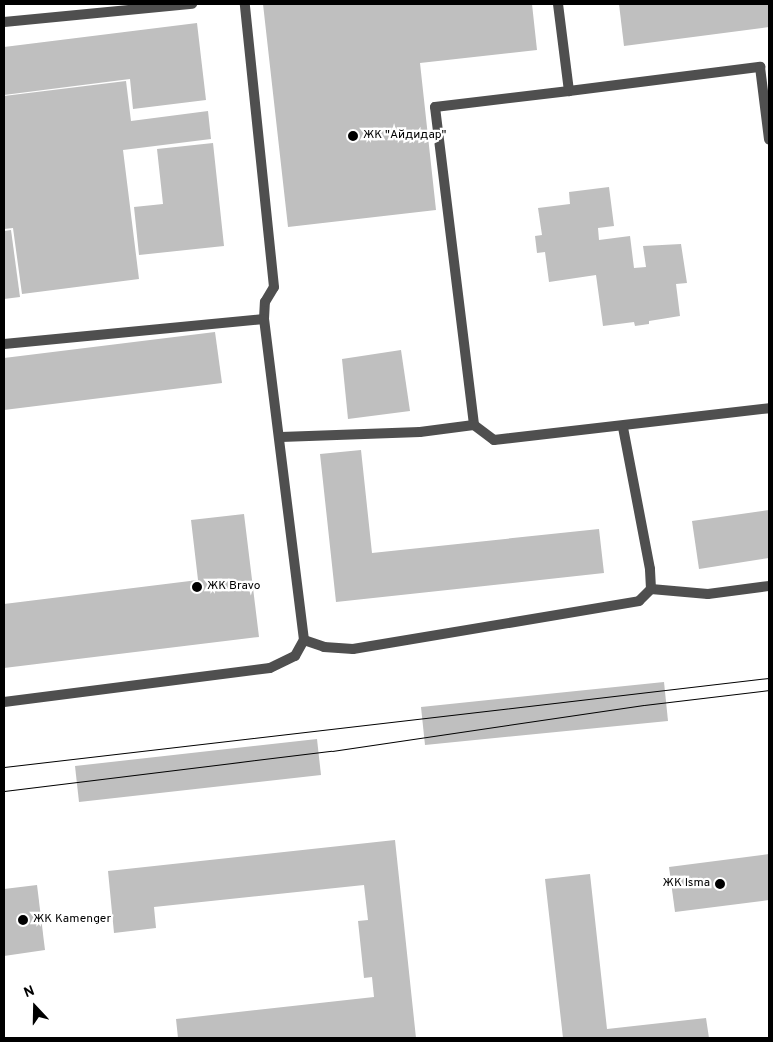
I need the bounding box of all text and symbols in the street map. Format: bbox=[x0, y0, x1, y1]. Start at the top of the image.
place label: ЖК "Айдидар" bbox=[363, 129, 446, 143]
marker: ЖК "Айдидар" bbox=[347, 130, 359, 142]
place label: ЖК Bravo bbox=[207, 580, 260, 594]
marker: ЖК Bravo bbox=[191, 581, 203, 593]
place label: ЖК Isma bbox=[663, 877, 710, 891]
marker: ЖК Isma bbox=[714, 878, 726, 890]
place label: ЖК Kamenger bbox=[33, 913, 111, 927]
marker: ЖК Kamenger bbox=[17, 914, 29, 926]
north arrow bbox=[10, 982, 60, 1032]
text: N bbox=[22, 983, 37, 1002]

